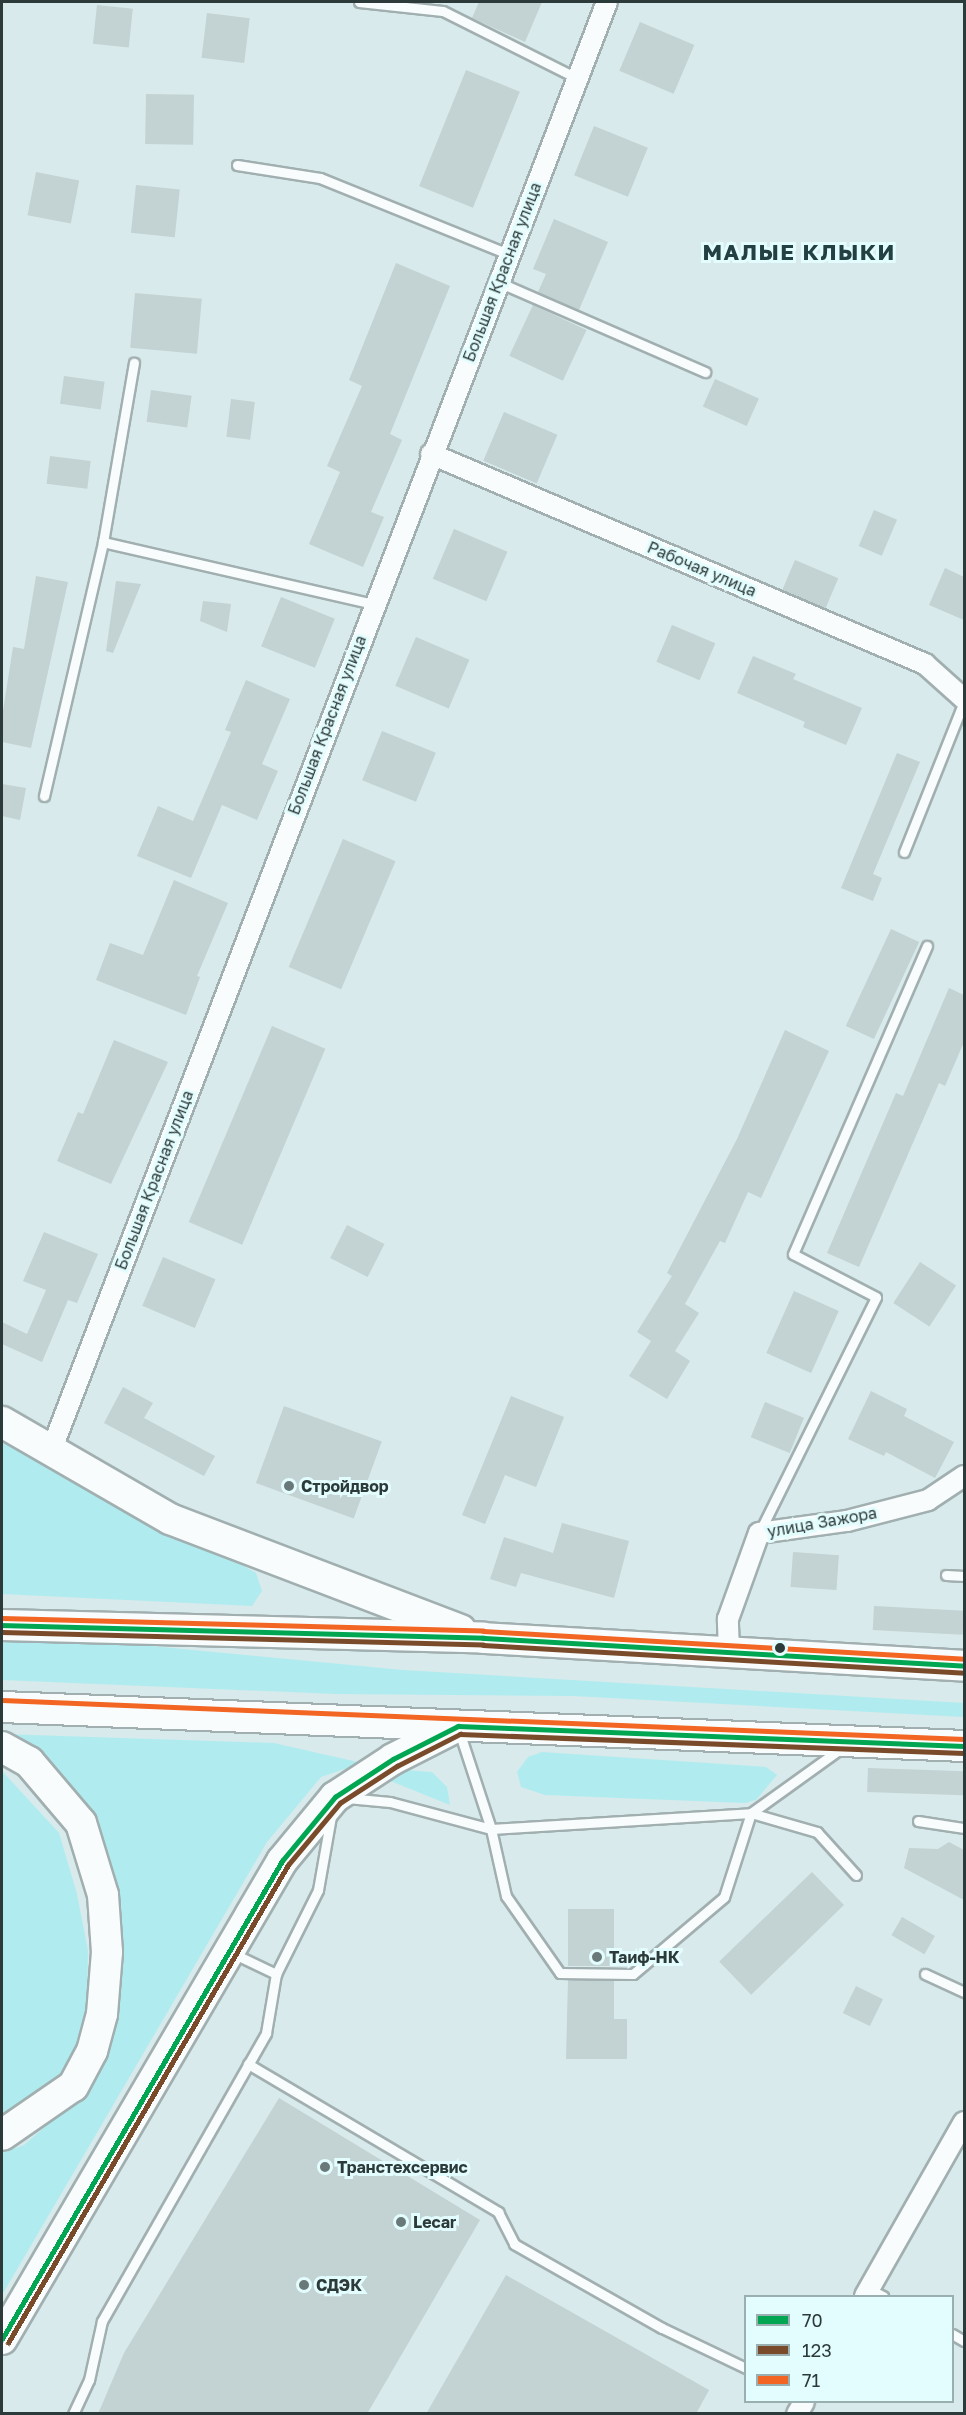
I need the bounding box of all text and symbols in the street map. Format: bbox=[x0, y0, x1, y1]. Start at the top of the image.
street label: Большая Красная улица bbox=[459, 180, 545, 364]
district label: МАЛЫЕ КЛЫКИ bbox=[702, 239, 896, 265]
street label: Рабочая улица bbox=[645, 537, 759, 601]
street label: Большая Красная улица bbox=[284, 633, 370, 817]
street label: Большая Красная улица bbox=[111, 1088, 197, 1272]
place label: Стройдвор bbox=[301, 1476, 389, 1496]
marker: Стройдвор bbox=[282, 1479, 296, 1493]
street label: улица Зажора bbox=[766, 1503, 878, 1541]
unlabelled marker bbox=[774, 1642, 786, 1654]
place label: Таиф-НК bbox=[609, 1947, 679, 1967]
marker: Таиф-НК bbox=[590, 1950, 604, 1964]
place label: Транстехсервис bbox=[337, 2157, 468, 2177]
marker: Транстехсервис bbox=[318, 2160, 332, 2174]
place label: Lecar bbox=[413, 2212, 456, 2232]
marker: Lecar bbox=[394, 2215, 408, 2229]
place label: СДЭК bbox=[316, 2275, 362, 2295]
marker: СДЭК bbox=[297, 2278, 311, 2292]
legend bbox=[744, 2295, 954, 2403]
text: 70 bbox=[802, 2309, 823, 2331]
text: 123 bbox=[802, 2339, 832, 2361]
text: 71 bbox=[802, 2369, 820, 2391]

